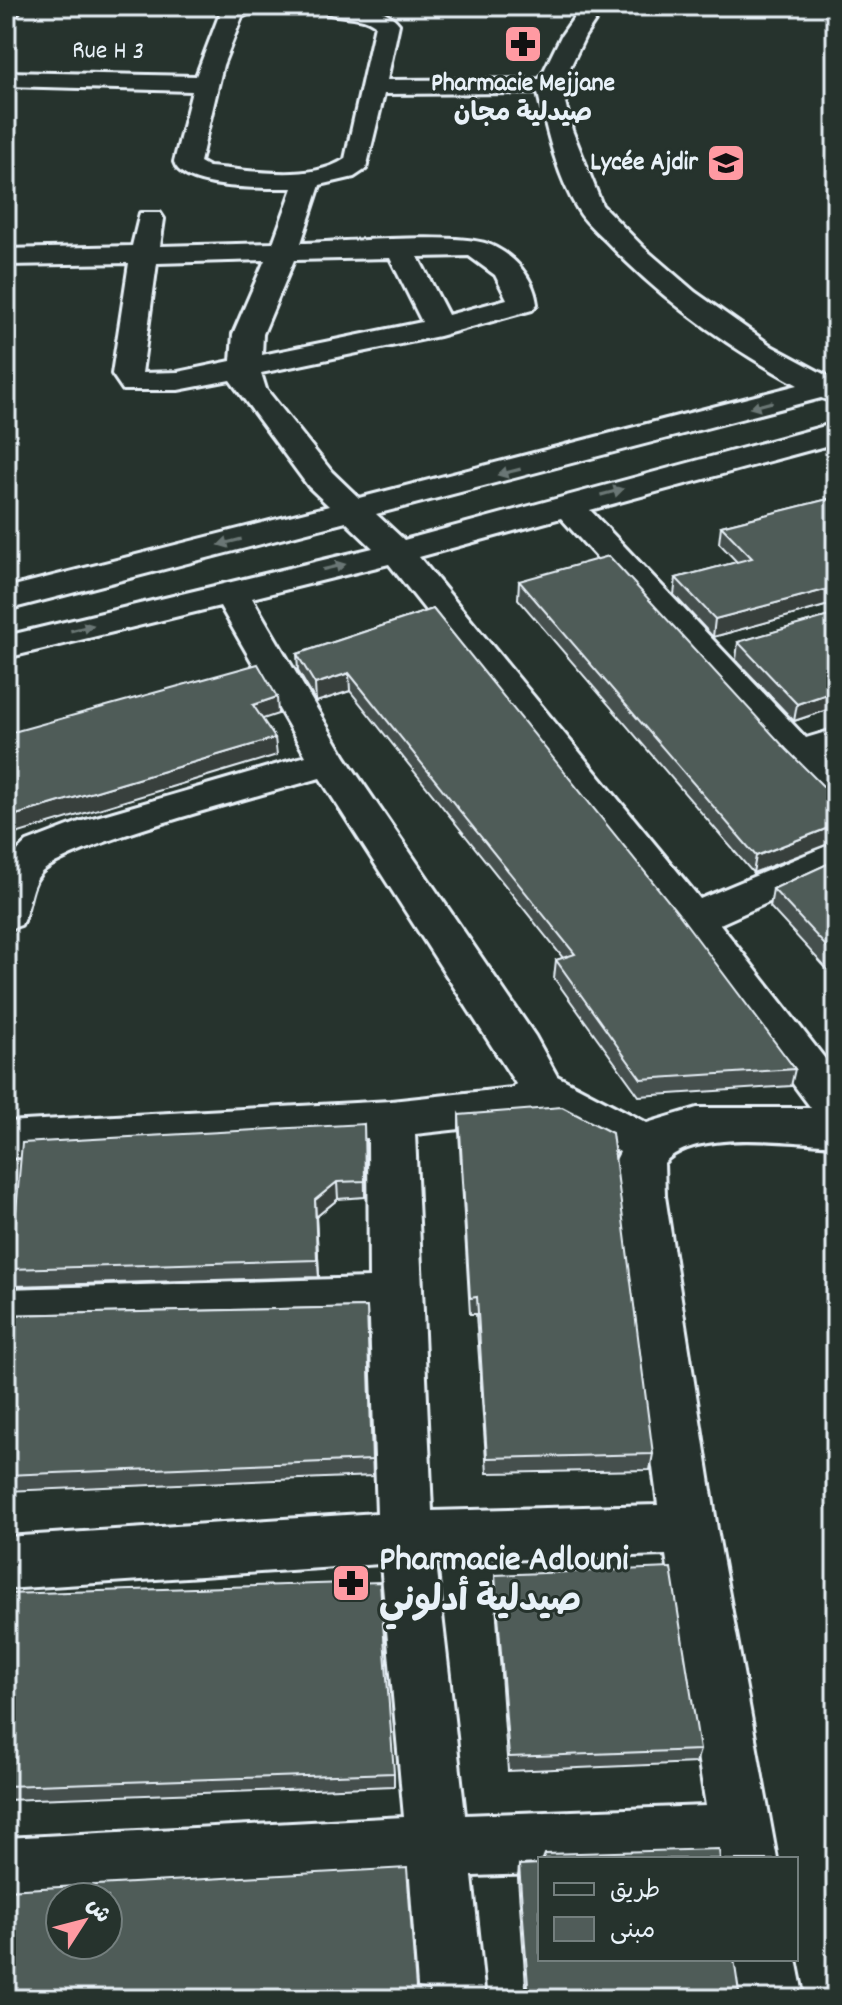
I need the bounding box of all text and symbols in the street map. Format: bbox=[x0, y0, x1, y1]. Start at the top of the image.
pharmacy icon: Pharmacie Mejjane صيدلية مجان bbox=[502, 23, 544, 65]
street label: Rue H 3 bbox=[72, 33, 144, 71]
place label: Pharmacie Mejjane صيدلية مجان bbox=[431, 66, 615, 133]
school or university icon: Lycée Ajdir bbox=[705, 142, 747, 184]
place label: Lycée Ajdir bbox=[590, 145, 698, 182]
one-way arrow bbox=[748, 400, 773, 412]
one-way arrow bbox=[497, 466, 522, 478]
one-way arrow bbox=[600, 486, 625, 498]
one-way arrow bbox=[217, 536, 242, 549]
one-way arrow bbox=[322, 560, 347, 572]
one-way arrow bbox=[69, 622, 94, 634]
place label: Pharmacie Adlouni صيدلية أدلوني bbox=[379, 1536, 629, 1630]
pharmacy icon: Pharmacie Adlouni صيدلية أدلوني bbox=[330, 1562, 372, 1604]
legend bbox=[538, 1857, 798, 1961]
text: طريق bbox=[610, 1875, 660, 1909]
north arrow bbox=[44, 1881, 124, 1961]
text: ش bbox=[78, 1892, 117, 1930]
text: مبنى bbox=[610, 1915, 655, 1949]

